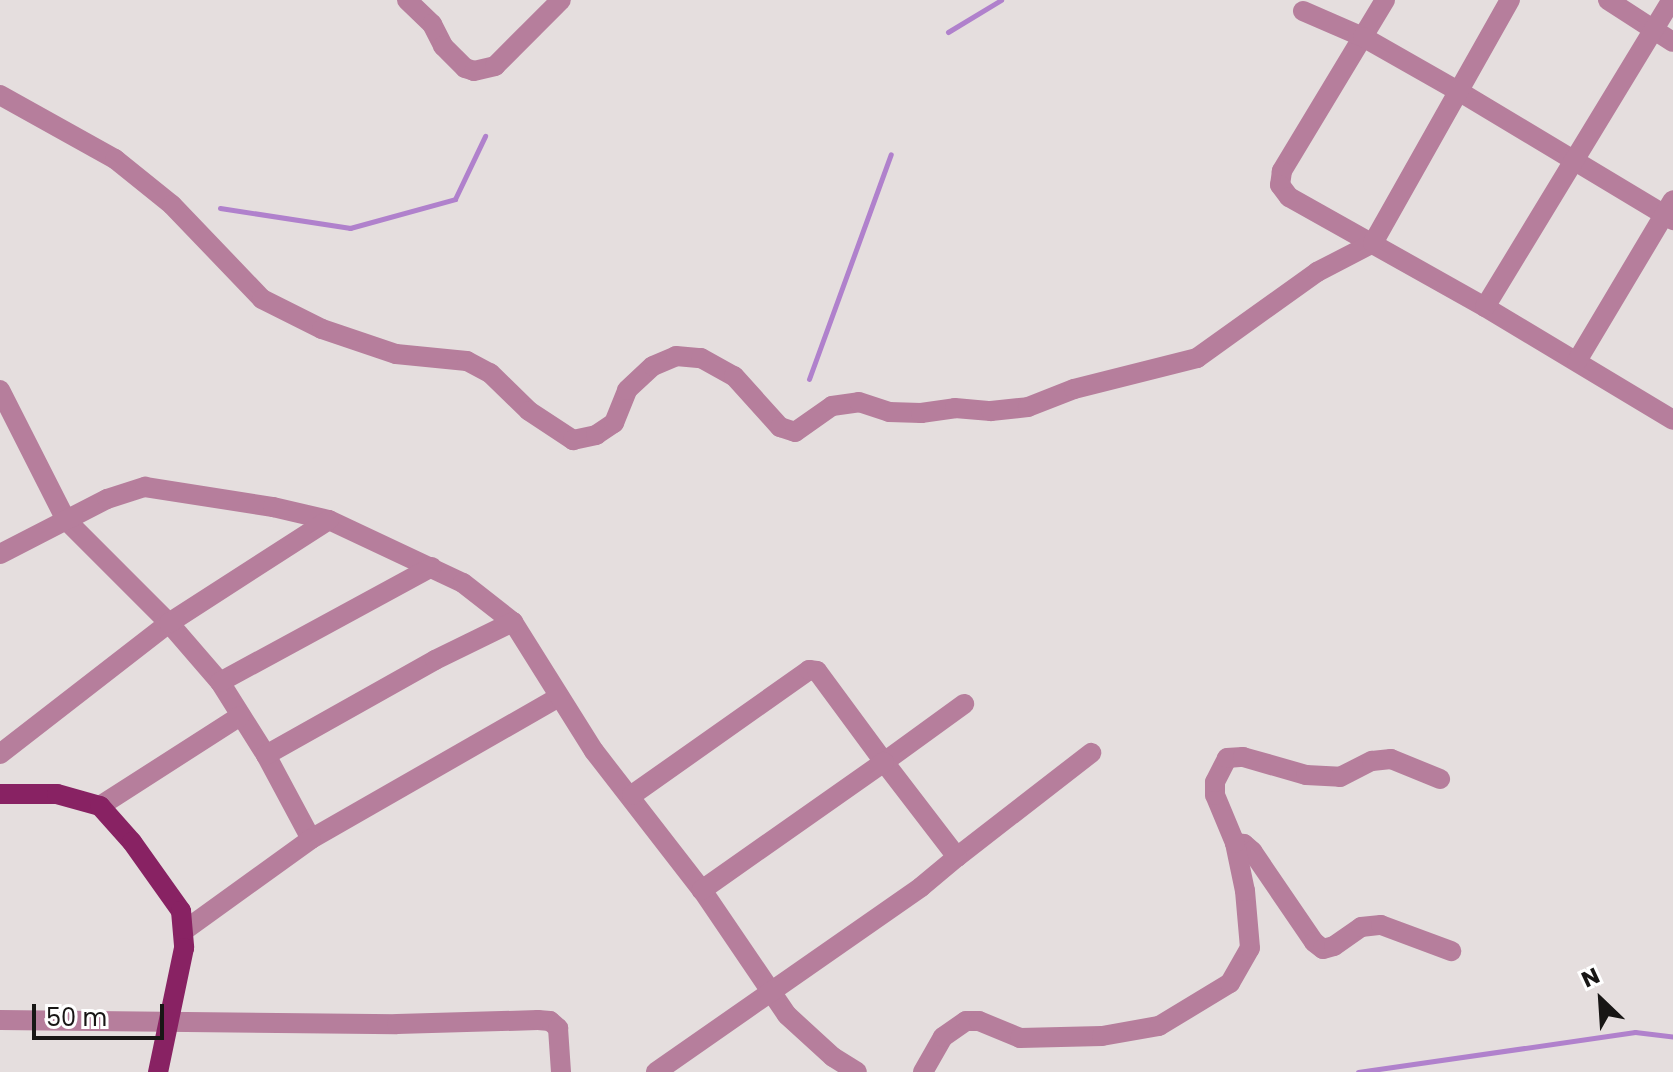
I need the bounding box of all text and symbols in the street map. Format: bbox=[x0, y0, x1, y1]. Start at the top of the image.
north arrow bbox=[1561, 960, 1641, 1040]
text: N bbox=[1577, 960, 1605, 995]
scale bar bbox=[36, 988, 168, 1038]
text: 50 m bbox=[46, 1001, 107, 1034]

